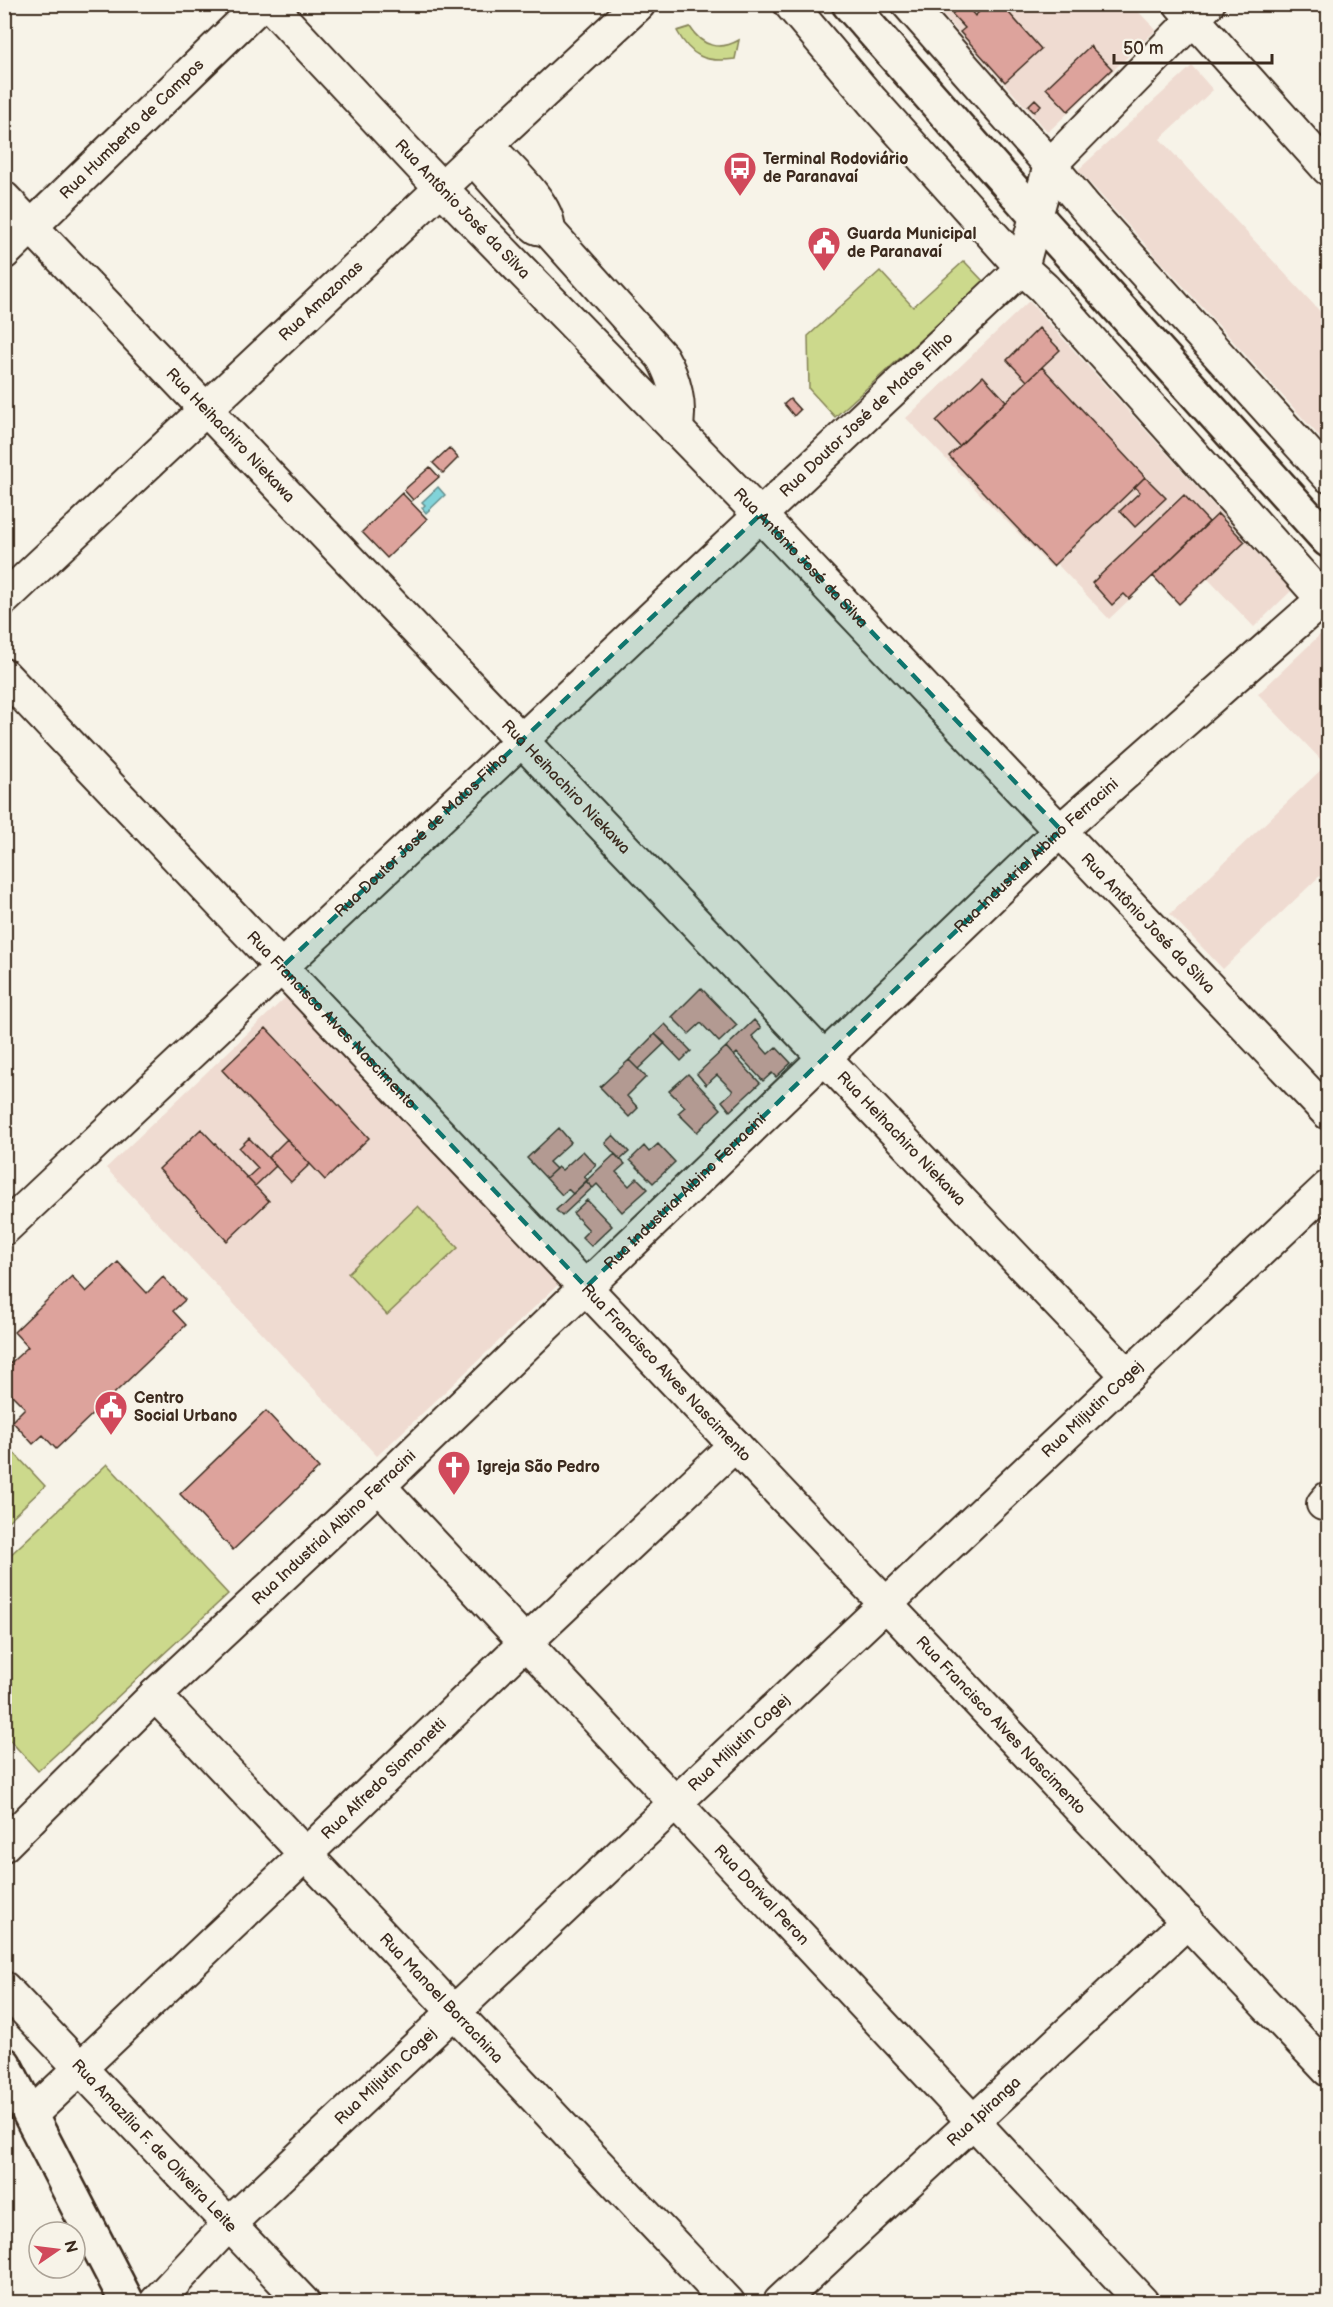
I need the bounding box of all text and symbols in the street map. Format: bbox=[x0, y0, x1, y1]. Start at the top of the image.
scale bar bbox=[1114, 27, 1272, 65]
text: 50 m bbox=[1123, 38, 1164, 59]
street label: Rua Humberto de Campos bbox=[56, 55, 208, 203]
street label: Rua Antônio José da Silva bbox=[391, 136, 534, 283]
bus stop icon: Terminal Rodoviário de Paranavaí bbox=[722, 150, 758, 197]
place label: Terminal Rodoviário de Paranavaí bbox=[763, 150, 908, 187]
public building icon: Guarda Municipal de Paranavaí bbox=[806, 225, 842, 272]
place label: Guarda Municipal de Paranavaí bbox=[847, 225, 976, 262]
street label: Rua Amazonas bbox=[275, 257, 367, 345]
street label: Rua Doutor José de Matos Filho bbox=[776, 329, 957, 501]
street label: Rua Heihachiro Niekawa bbox=[162, 364, 299, 506]
street label: Rua Antônio José da Silva bbox=[730, 484, 872, 632]
street label: Rua Heihachiro Niekawa bbox=[498, 716, 634, 858]
street label: Rua Doutor José de Matos Filho bbox=[331, 749, 512, 921]
street label: Rua Industrial Albino Ferracini bbox=[950, 774, 1122, 937]
street label: Rua Antônio José da Silva bbox=[1077, 849, 1219, 997]
street label: Rua Francisco Alves Nascimento bbox=[243, 927, 421, 1113]
street label: Rua Heihachiro Niekawa bbox=[833, 1068, 970, 1210]
street label: Rua Industrial Albino Ferracini bbox=[600, 1109, 770, 1274]
street label: Rua Francisco Alves Nascimento bbox=[577, 1280, 755, 1466]
street label: Rua Miljutin Cogej bbox=[1038, 1357, 1147, 1462]
public building icon: Centro Social Urbano bbox=[93, 1389, 129, 1436]
place label: Centro Social Urbano bbox=[134, 1389, 237, 1426]
street label: Rua Industrial Albino Ferracini bbox=[248, 1446, 420, 1609]
church icon: Igreja São Pedro bbox=[436, 1449, 472, 1496]
place label: Igreja São Pedro bbox=[477, 1458, 600, 1477]
street label: Rua Francisco Alves Nascimento bbox=[912, 1632, 1090, 1818]
street label: Rua Miljutin Cogej bbox=[684, 1690, 794, 1795]
street label: Rua Alfredo Siomonetti bbox=[318, 1714, 450, 1843]
street label: Rua Dorival Peron bbox=[710, 1841, 813, 1949]
street label: Rua Manoel Borrachina bbox=[375, 1929, 507, 2067]
street label: Rua Miljutin Cogej bbox=[331, 2024, 440, 2129]
street label: Rua Amazília F. de Oliveira Leite bbox=[68, 2056, 241, 2236]
street label: Rua Ipiranga bbox=[943, 2073, 1025, 2150]
north arrow bbox=[27, 2220, 87, 2280]
text: N bbox=[59, 2239, 81, 2255]

